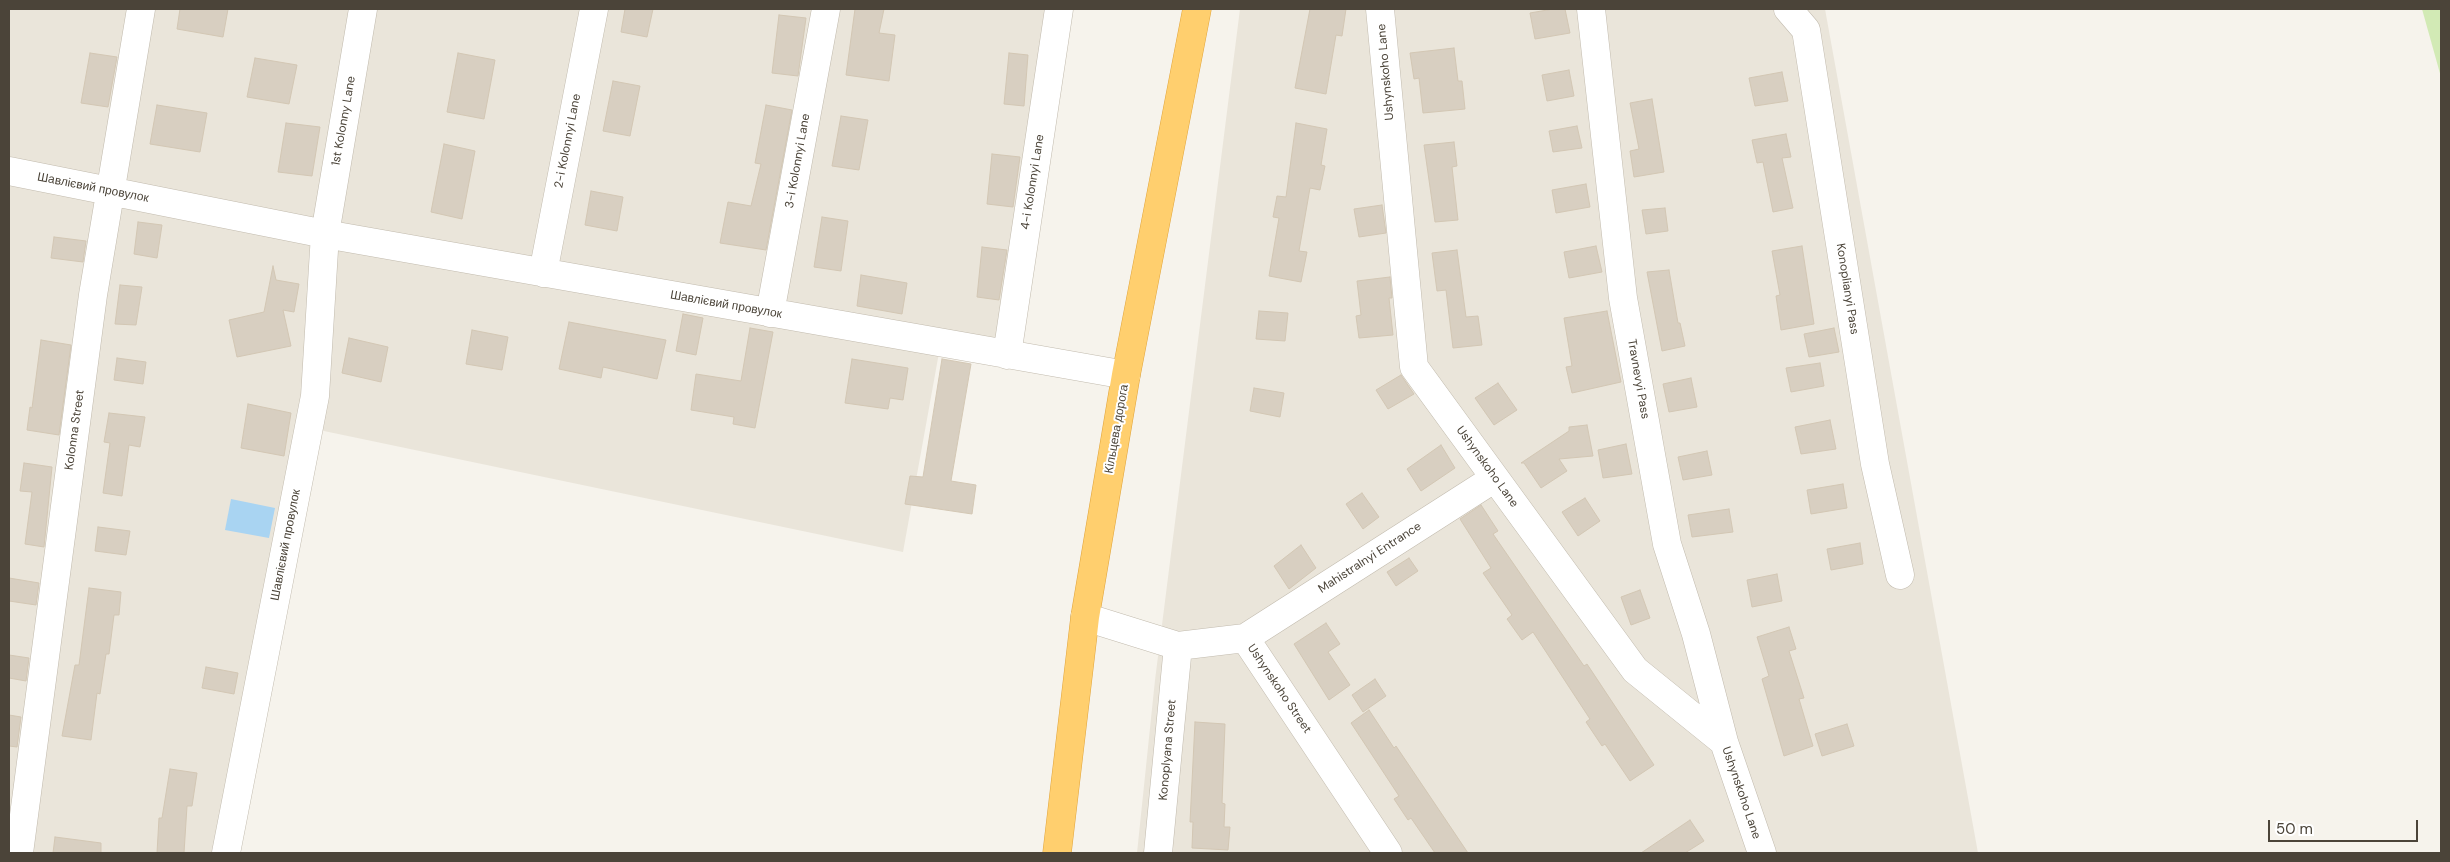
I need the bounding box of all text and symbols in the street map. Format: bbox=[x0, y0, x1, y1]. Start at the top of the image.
street label: Ushynskoho Lane bbox=[1375, 23, 1397, 121]
street label: 1st Kolonny Lane bbox=[329, 75, 359, 167]
street label: 2-i Kolonnyi Lane bbox=[552, 93, 584, 189]
street label: 3-i Kolonnyi Lane bbox=[783, 112, 813, 210]
street label: 4-i Kolonnyi Lane bbox=[1018, 133, 1048, 231]
street label: Шавлієвий провулок bbox=[36, 170, 150, 206]
street label: Konoplianyi Pass bbox=[1833, 242, 1861, 336]
street label: Шавлієвий провулок bbox=[669, 288, 783, 322]
street label: Travnevyi Pass bbox=[1624, 338, 1652, 420]
street label: Кільцева дорога bbox=[1102, 383, 1132, 475]
street label: Kolonna Street bbox=[62, 389, 88, 471]
street label: Ushynskoho Lane bbox=[1453, 424, 1521, 510]
street label: Шавлієвий провулок bbox=[268, 488, 304, 602]
street label: Mahistralnyi Entrance bbox=[1316, 519, 1424, 597]
street label: Ushynskoho Street bbox=[1244, 642, 1314, 736]
street label: Konoplyana Street bbox=[1156, 699, 1180, 801]
street label: Ushynskoho Lane bbox=[1718, 745, 1764, 841]
scale bar bbox=[2270, 810, 2420, 842]
text: 50 m bbox=[2276, 819, 2313, 839]

